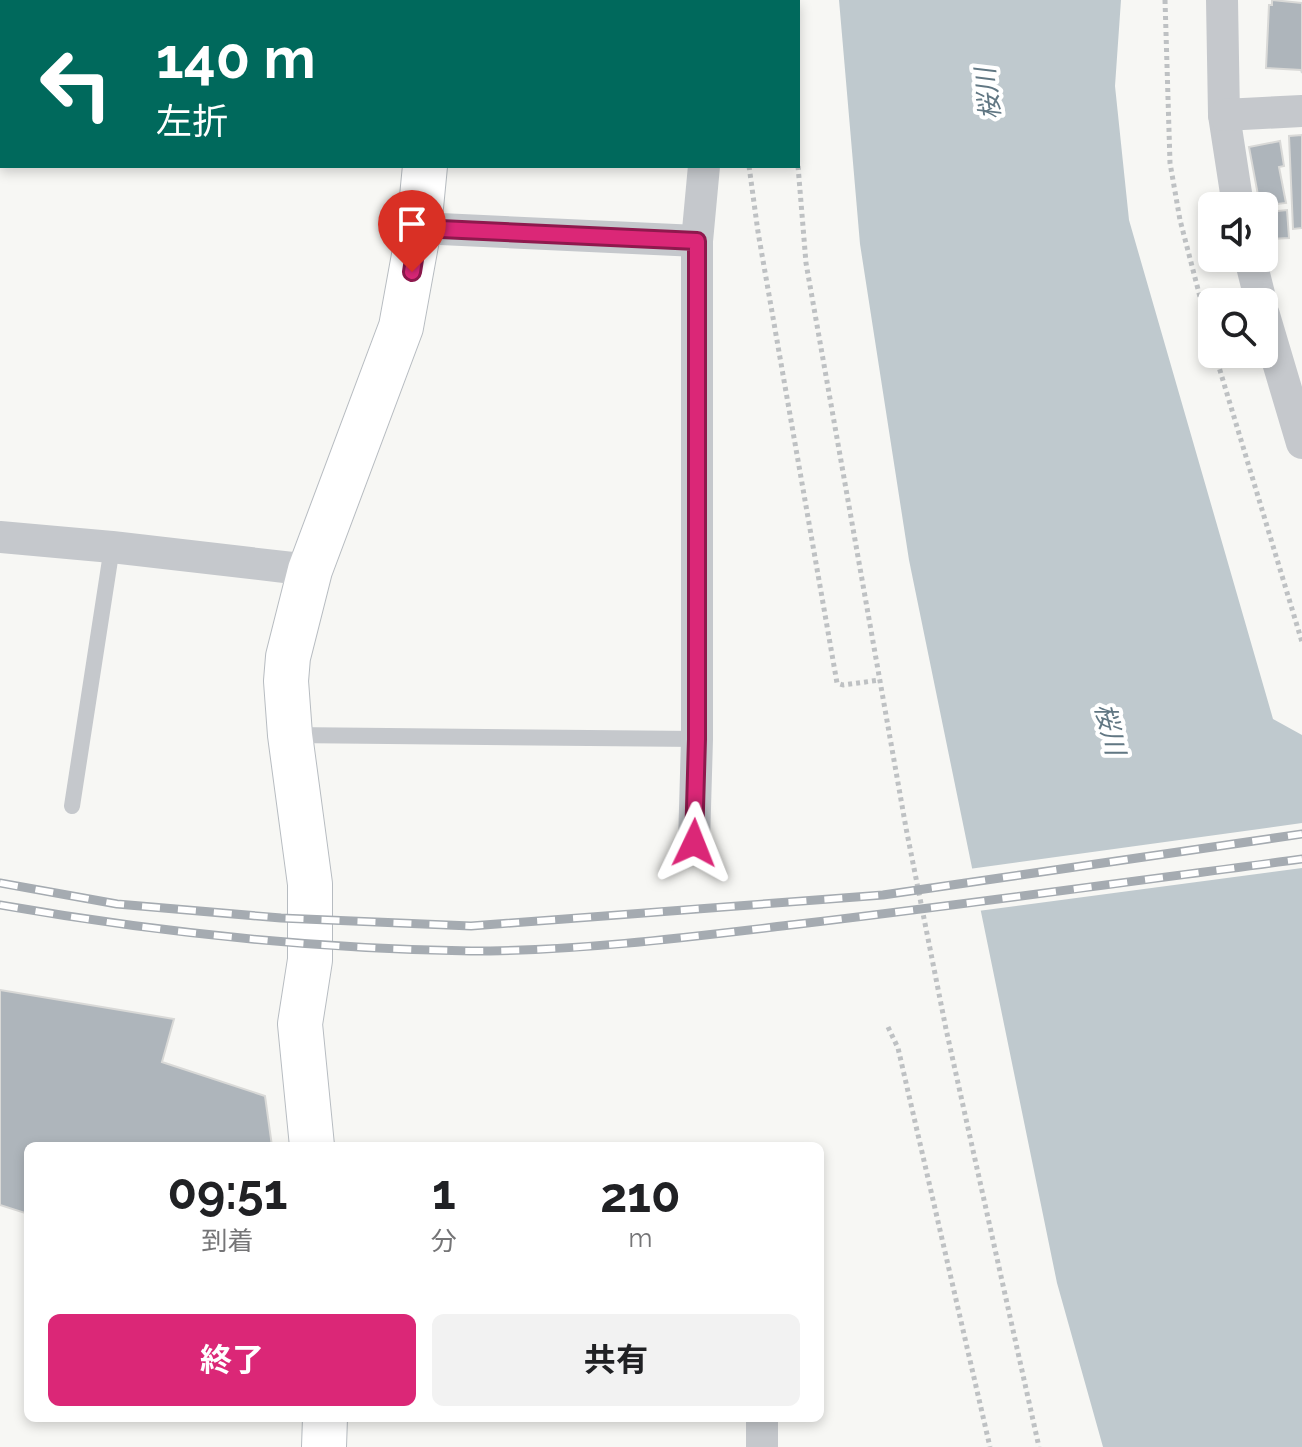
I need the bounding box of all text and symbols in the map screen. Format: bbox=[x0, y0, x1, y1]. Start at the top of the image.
text: 140 m bbox=[156, 25, 316, 91]
icon: left bbox=[24, 32, 128, 136]
water label: 桜川 bbox=[970, 63, 1006, 122]
text: 左折 bbox=[156, 100, 228, 142]
pin bbox=[378, 190, 446, 272]
map controls bbox=[1198, 192, 1278, 368]
button: sound bbox=[1198, 192, 1278, 272]
icon: arrive bbox=[390, 202, 434, 246]
button: search bbox=[1198, 288, 1278, 368]
water label: 桜川 bbox=[1089, 700, 1132, 761]
position arrow bbox=[652, 801, 736, 885]
text: 09:51 bbox=[167, 1164, 287, 1220]
text: 1 bbox=[432, 1164, 456, 1220]
text: 210 bbox=[600, 1167, 681, 1223]
text: m bbox=[628, 1223, 652, 1253]
text: 到着 bbox=[201, 1226, 253, 1256]
text: 分 bbox=[431, 1226, 457, 1256]
button: 終了 bbox=[48, 1314, 416, 1406]
button: 共有 bbox=[432, 1314, 800, 1406]

